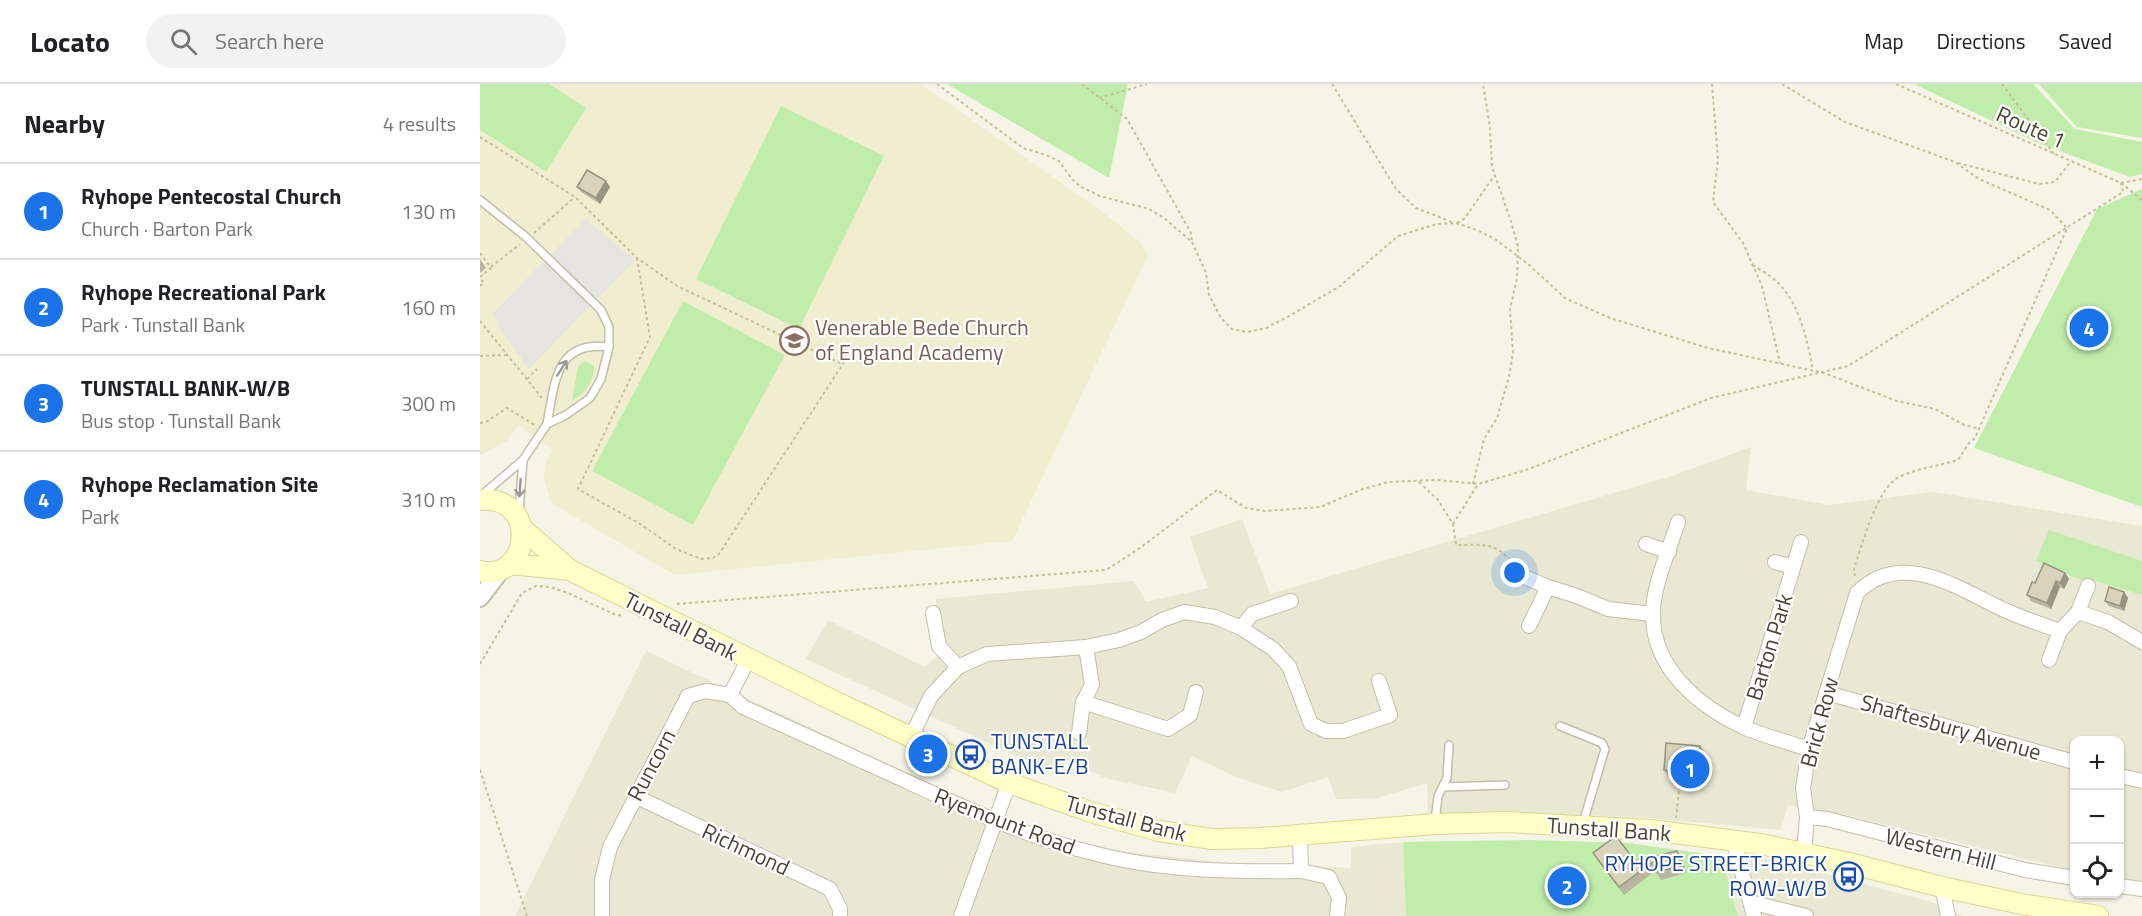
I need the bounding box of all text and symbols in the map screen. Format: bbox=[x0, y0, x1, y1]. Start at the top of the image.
search box bbox=[146, 14, 566, 68]
text: Locato bbox=[30, 20, 110, 63]
text: Search here bbox=[215, 24, 324, 58]
icon: search bbox=[167, 25, 200, 58]
text: Map bbox=[1864, 25, 1904, 57]
text: Directions bbox=[1937, 25, 2026, 57]
text: Saved bbox=[2059, 25, 2112, 57]
street label: Route 1 bbox=[1991, 97, 2071, 157]
text: Nearby bbox=[24, 104, 105, 143]
text: 4 results bbox=[383, 108, 456, 139]
text: Ryhope Pentecostal Church bbox=[81, 179, 341, 213]
text: 1 bbox=[38, 196, 49, 227]
text: 130 m bbox=[401, 196, 456, 227]
text: Church · Barton Park bbox=[81, 213, 253, 244]
text: Ryhope Recreational Park bbox=[81, 275, 326, 309]
text: 2 bbox=[38, 292, 49, 323]
text: 160 m bbox=[401, 292, 456, 323]
pin: 4 bbox=[2070, 306, 2108, 350]
text: Park · Tunstall Bank bbox=[81, 309, 245, 340]
place label: Venerable Bede Church of England Academy bbox=[815, 310, 1029, 369]
school or university icon: Venerable Bede Church of England Academy bbox=[778, 324, 810, 356]
one-way arrow bbox=[555, 360, 568, 377]
text: TUNSTALL BANK-W/B bbox=[81, 371, 290, 405]
text: 3 bbox=[38, 388, 49, 419]
text: 300 m bbox=[401, 388, 456, 419]
text: Bus stop · Tunstall Bank bbox=[81, 405, 281, 436]
text: Ryhope Reclamation Site bbox=[81, 467, 318, 501]
one-way arrow bbox=[514, 478, 525, 498]
text: 4 bbox=[38, 484, 49, 515]
text: 310 m bbox=[401, 484, 456, 515]
text: Park bbox=[81, 501, 119, 532]
your location bbox=[1500, 558, 1529, 587]
street label: Tunstall Bank bbox=[618, 583, 744, 670]
street label: Barton Park bbox=[1737, 589, 1802, 705]
street label: Brick Row bbox=[1791, 673, 1847, 771]
street label: Shaftesbury Avenue bbox=[1857, 685, 2045, 769]
street label: Runcorn bbox=[618, 723, 684, 807]
place label: TUNSTALL BANK-E/B bbox=[991, 724, 1089, 783]
pin: 3 bbox=[908, 732, 948, 776]
map controls bbox=[2070, 736, 2124, 898]
button: + bbox=[2070, 736, 2124, 790]
bus stop icon: TUNSTALL BANK-E/B bbox=[954, 738, 986, 770]
pin: 1 bbox=[1670, 746, 1710, 792]
street label: Ryemount Road bbox=[929, 778, 1081, 864]
street label: Tunstall Bank bbox=[1062, 786, 1191, 851]
button: − bbox=[2070, 790, 2124, 844]
street label: Tunstall Bank bbox=[1546, 808, 1673, 850]
street label: Richmond bbox=[697, 814, 795, 884]
street label: Western Hill bbox=[1882, 819, 2000, 879]
button: locate bbox=[2070, 844, 2124, 898]
place label: RYHOPE STREET-BRICK ROW-W/B bbox=[1604, 846, 1827, 905]
bus stop icon: RYHOPE STREET-BRICK ROW-W/B bbox=[1832, 860, 1864, 892]
pin: 2 bbox=[1548, 864, 1586, 908]

